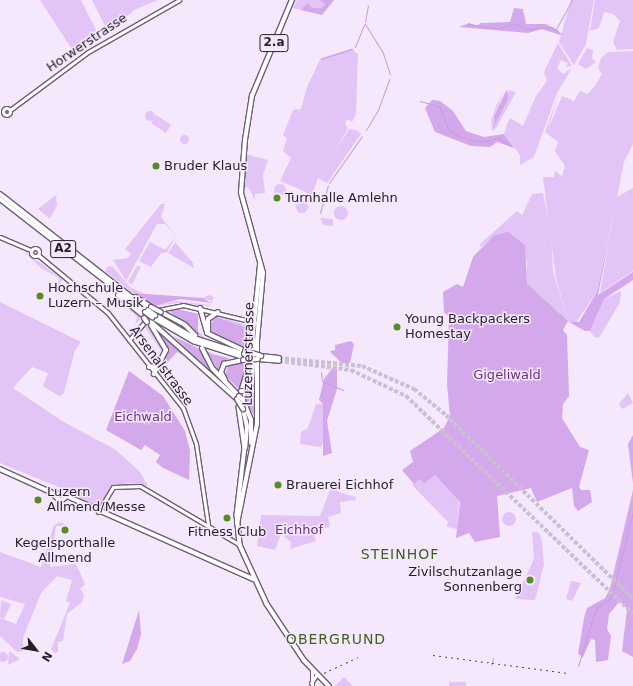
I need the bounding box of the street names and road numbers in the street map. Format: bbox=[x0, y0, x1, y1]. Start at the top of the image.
street label: Horwerstrasse bbox=[44, 10, 130, 76]
road number: 2.a bbox=[259, 33, 289, 53]
road number: A2 bbox=[50, 239, 76, 259]
street label: Luzernerstrasse bbox=[240, 302, 258, 406]
street label: Arsenalstrasse bbox=[126, 323, 196, 409]

